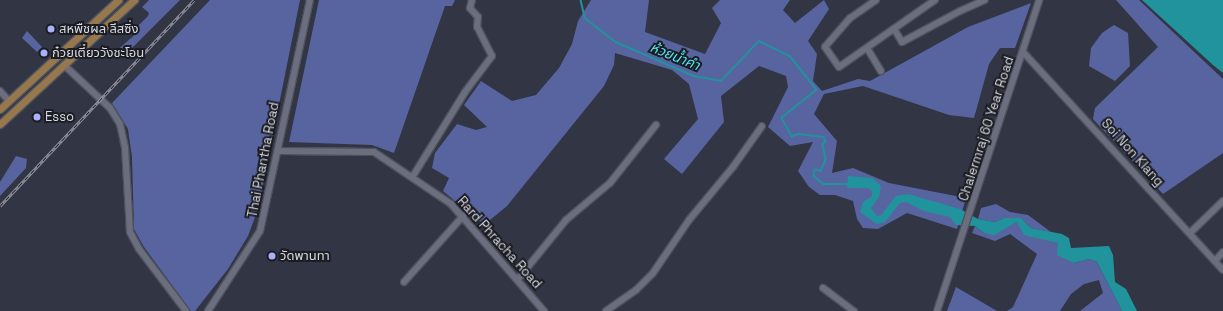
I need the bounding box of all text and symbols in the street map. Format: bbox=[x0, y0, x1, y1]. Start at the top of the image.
place label: สหพืชผล ลีสซิ่ง bbox=[59, 21, 139, 37]
marker: สหพืชผล ลีสซิ่ง bbox=[46, 24, 56, 34]
water label: ห้วยน้ำคำ bbox=[648, 38, 702, 74]
place label: ก๋วยเตี๋ยววังชะโอน bbox=[52, 45, 144, 61]
marker: ก๋วยเตี๋ยววังชะโอน bbox=[39, 48, 49, 58]
street label: Chalermraj 60 Year Road bbox=[956, 55, 1018, 203]
street label: Thai Phantha Road bbox=[245, 101, 283, 219]
place label: Esso bbox=[45, 109, 74, 125]
marker: Esso bbox=[32, 112, 42, 122]
street label: Soi Non Klang bbox=[1098, 116, 1166, 190]
street label: Rard Phracha Road bbox=[454, 194, 544, 292]
place label: วัดพานทา bbox=[280, 248, 330, 264]
marker: วัดพานทา bbox=[267, 251, 277, 261]

